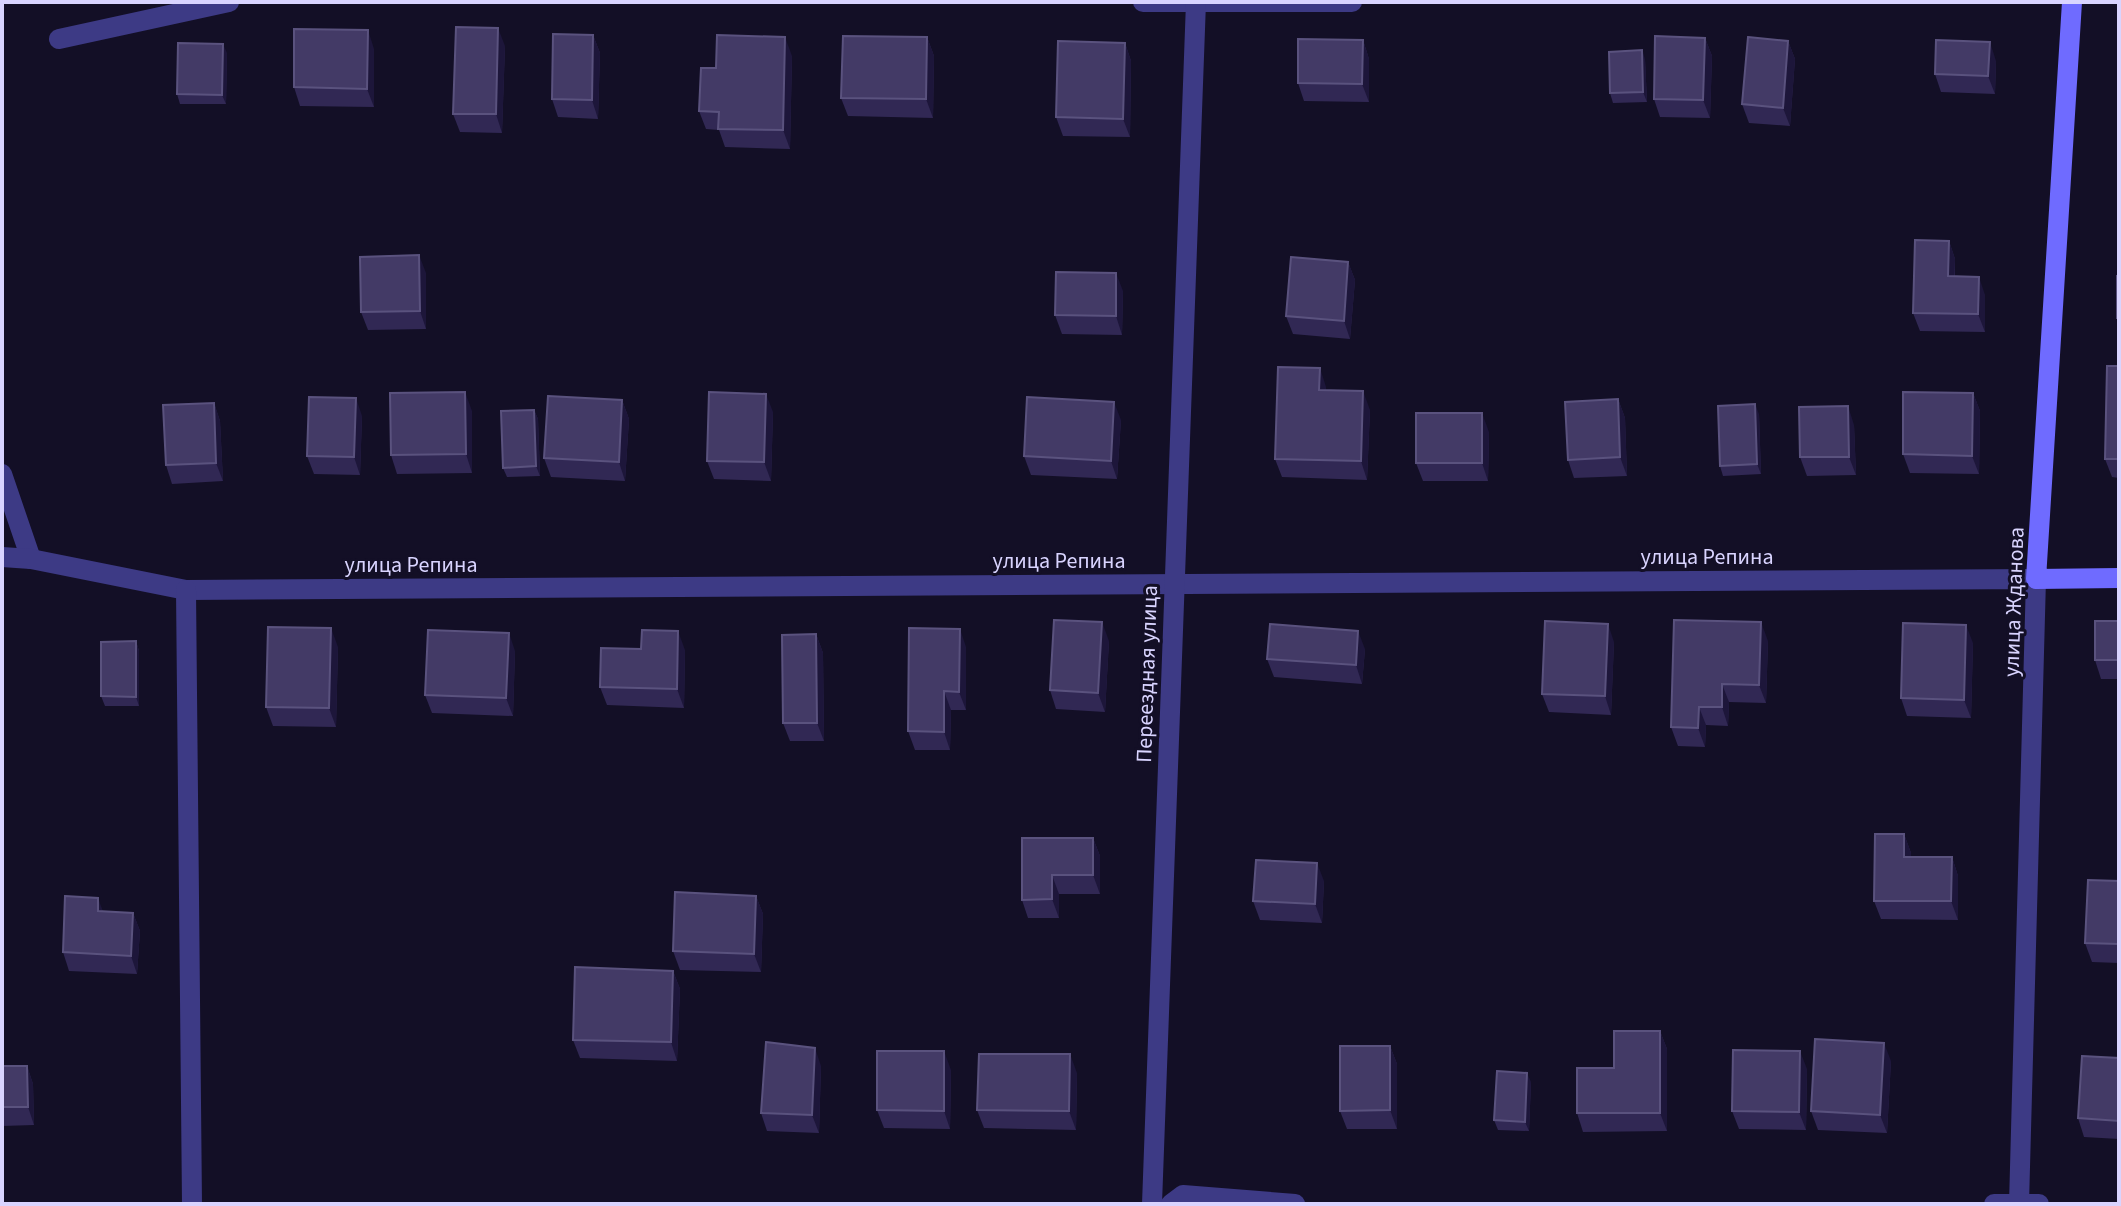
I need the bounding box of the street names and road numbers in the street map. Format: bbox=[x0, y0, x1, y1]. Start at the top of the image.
street label: улица Жданова bbox=[1995, 526, 2033, 678]
street label: улица Репина bbox=[1641, 541, 1773, 573]
street label: улица Репина bbox=[993, 545, 1125, 577]
street label: улица Репина bbox=[345, 549, 477, 581]
street label: Переездная улица bbox=[1128, 585, 1166, 763]

